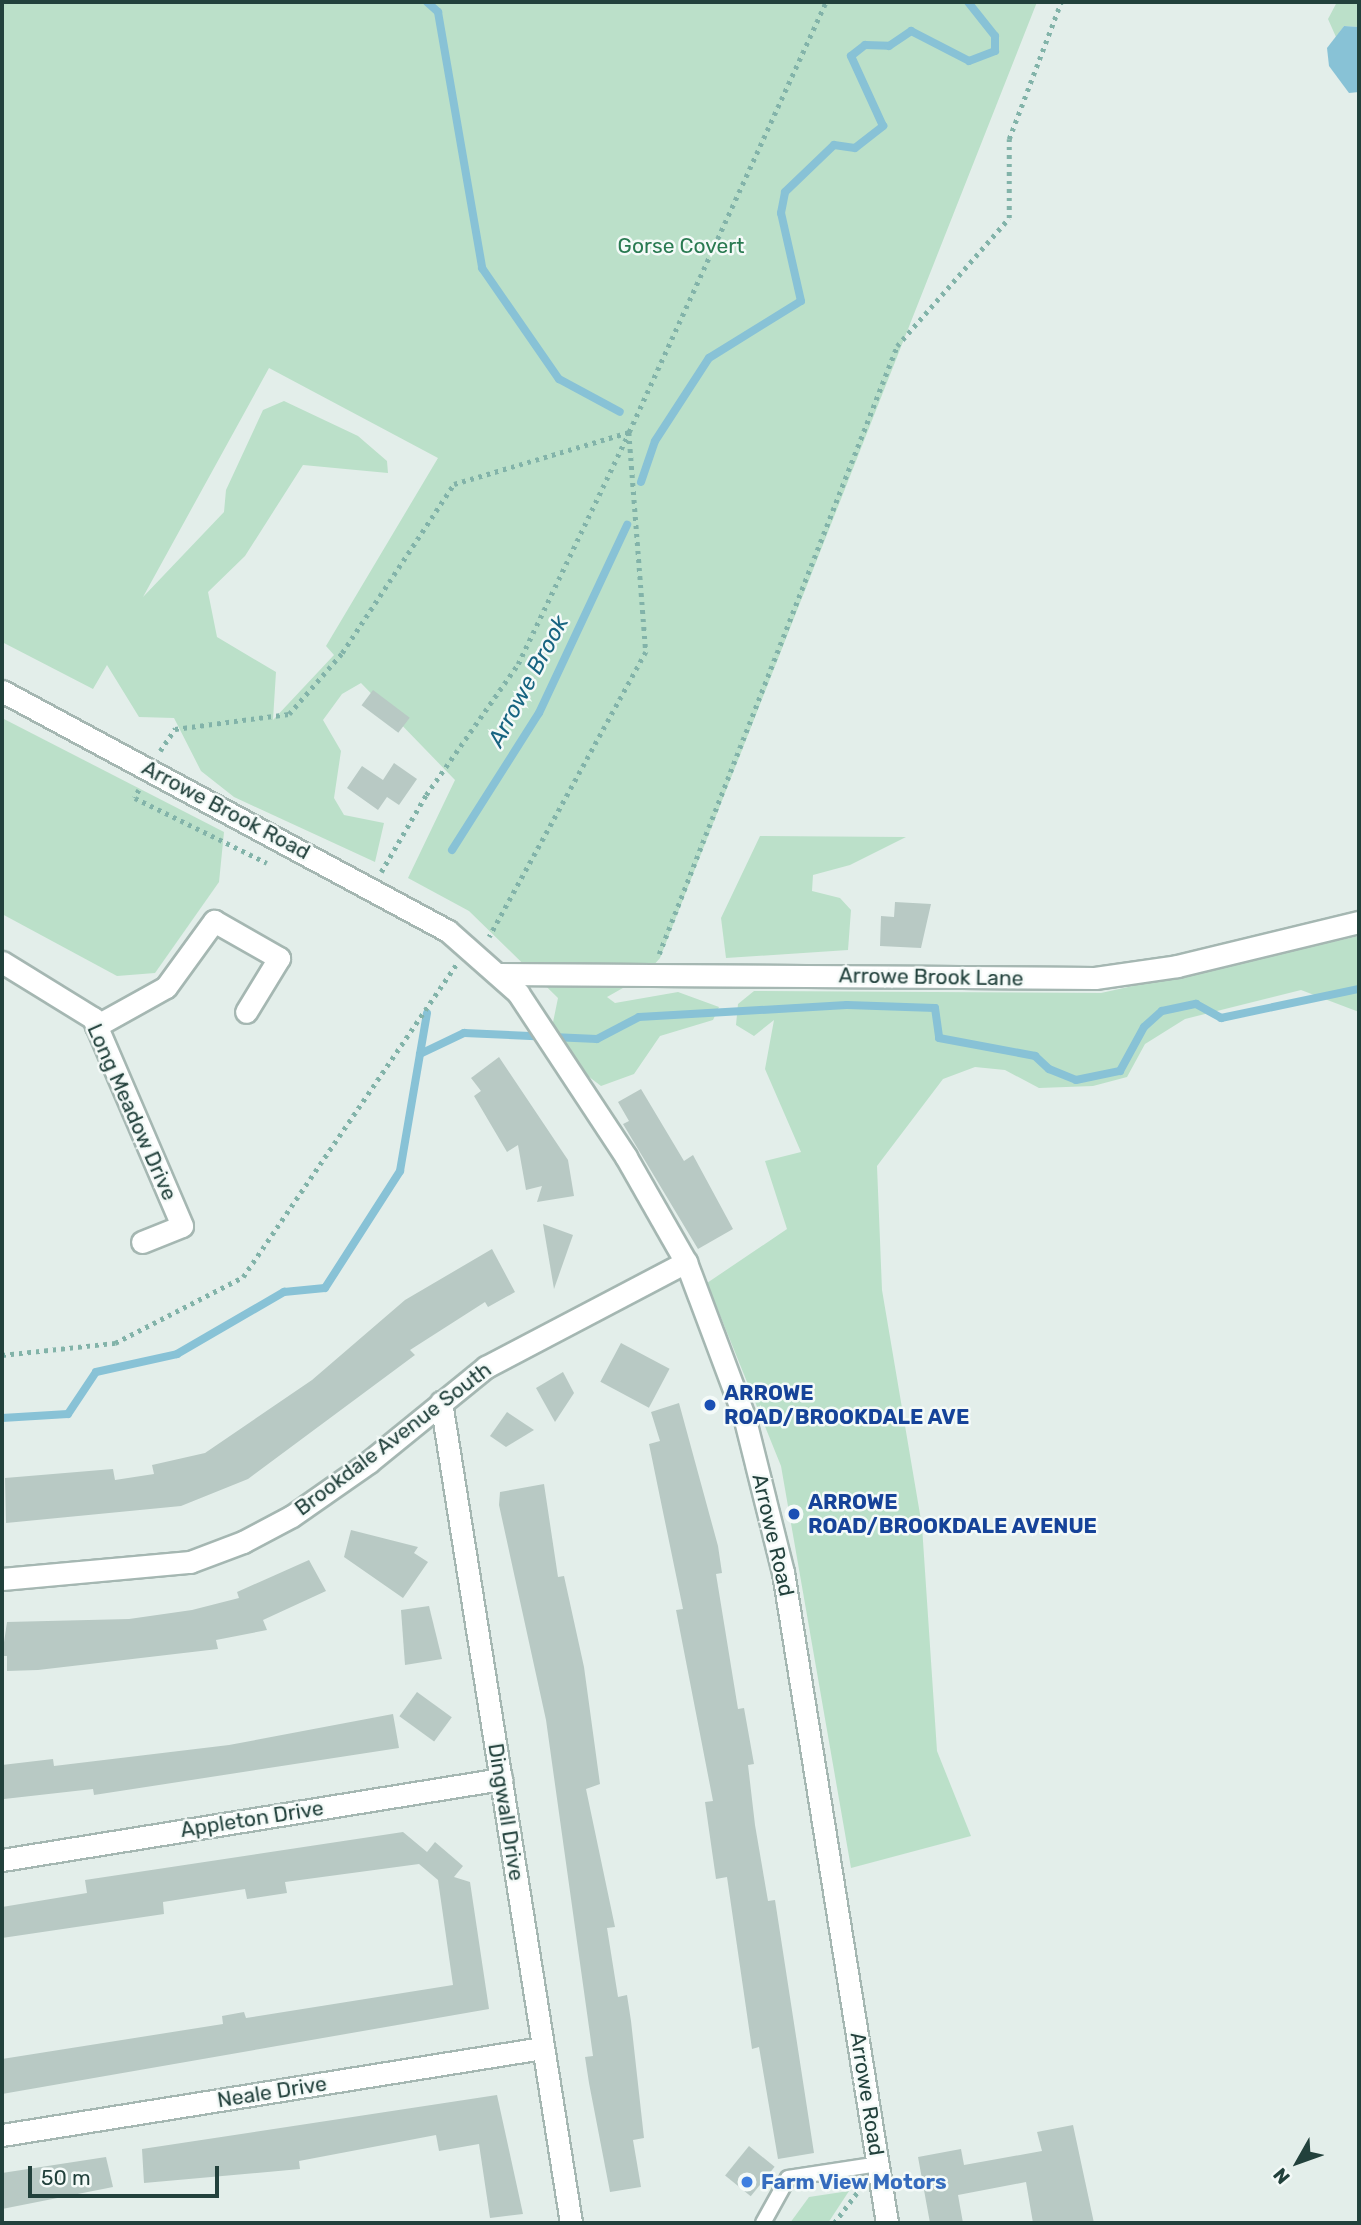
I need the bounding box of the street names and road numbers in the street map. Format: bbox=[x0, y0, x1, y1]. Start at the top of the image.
street label: Arrowe Brook Road bbox=[138, 755, 314, 865]
street label: Arrowe Brook Lane bbox=[838, 963, 1024, 991]
street label: Long Meadow Drive bbox=[82, 1020, 182, 1204]
street label: Brookdale Avenue South bbox=[290, 1357, 496, 1521]
street label: Arrowe Road bbox=[747, 1471, 799, 1599]
street label: Dingwall Drive bbox=[483, 1741, 529, 1883]
street label: Appleton Drive bbox=[179, 1795, 325, 1843]
street label: Arrowe Road bbox=[845, 2030, 889, 2158]
street label: Neale Drive bbox=[215, 2071, 329, 2113]

